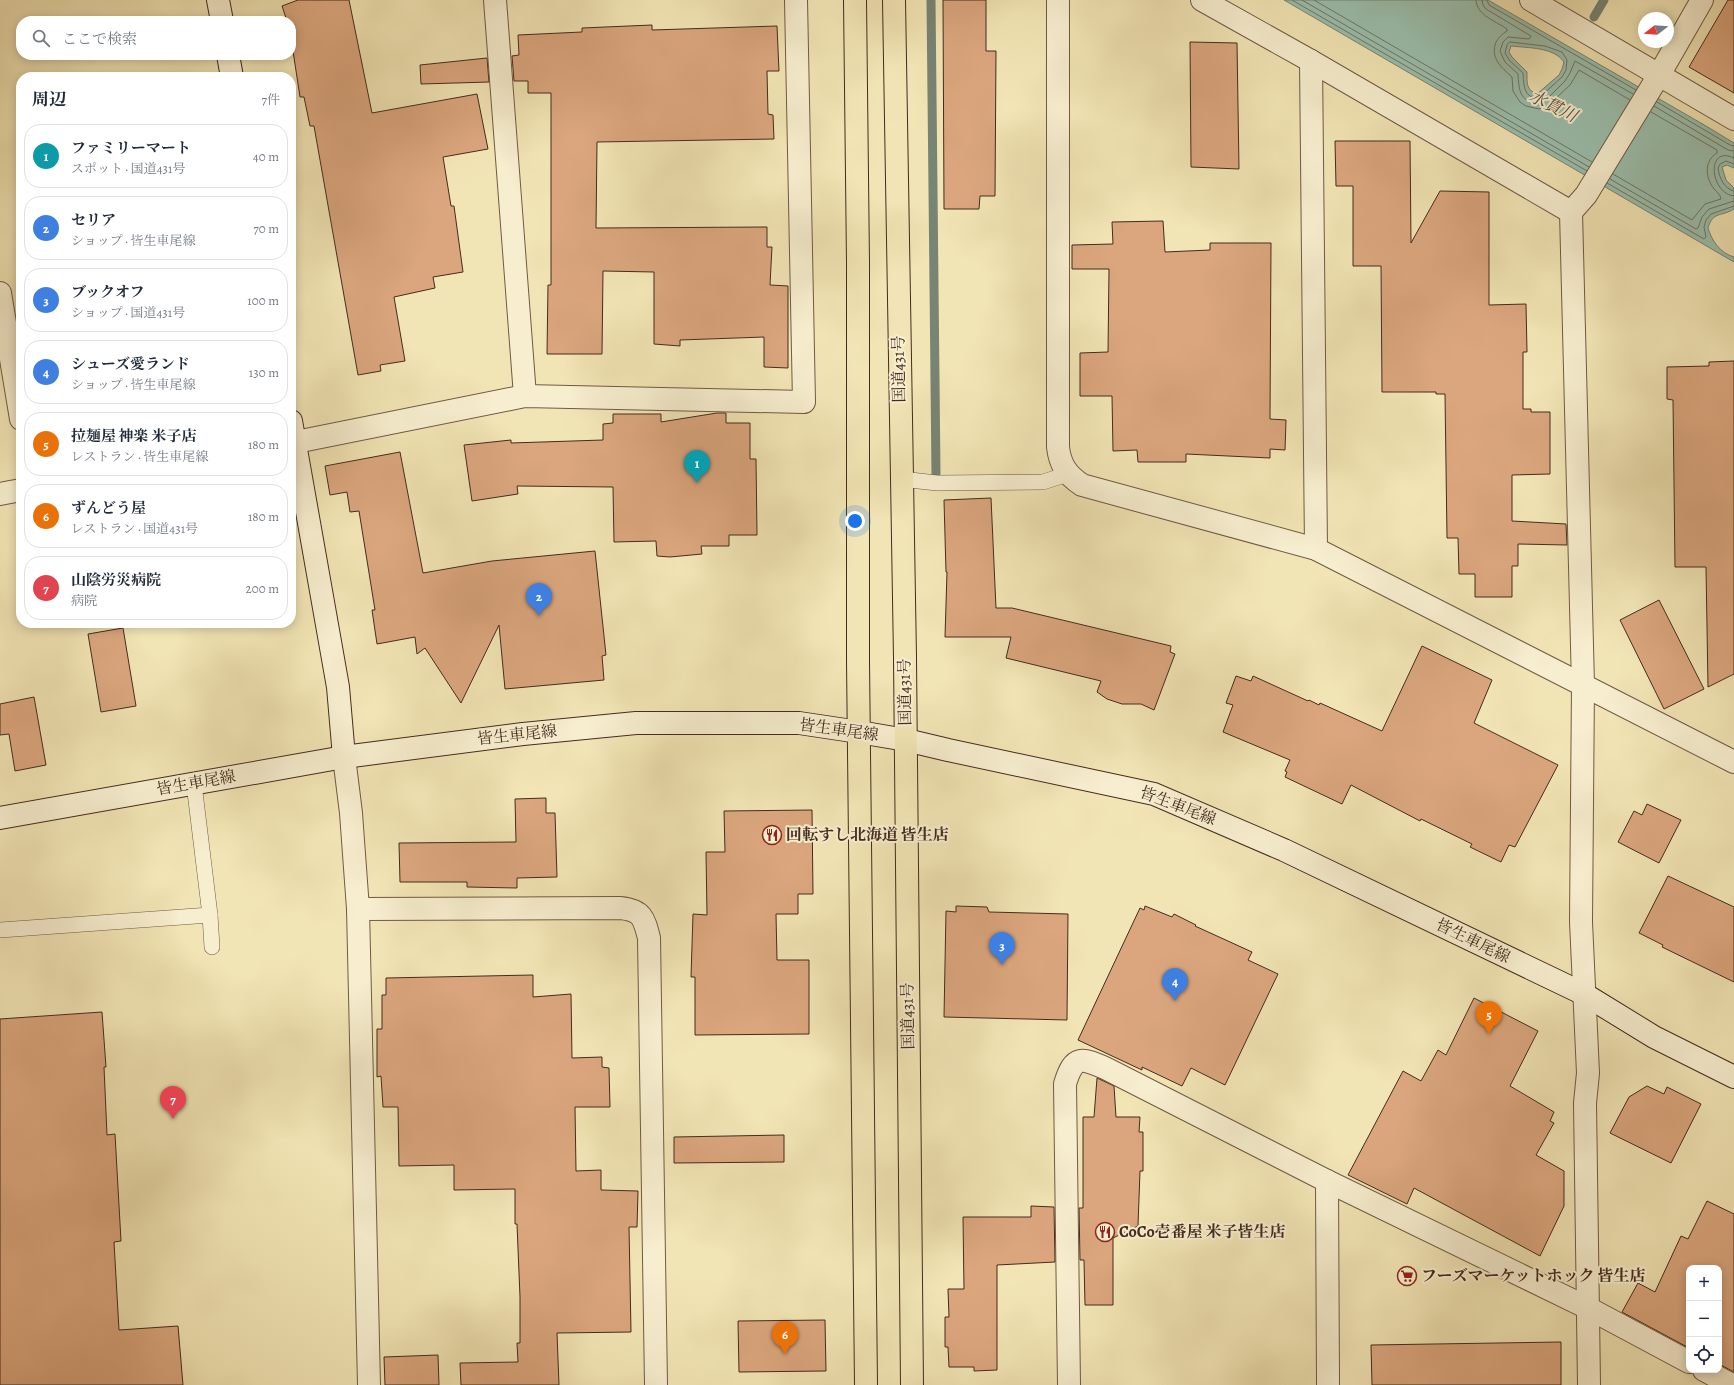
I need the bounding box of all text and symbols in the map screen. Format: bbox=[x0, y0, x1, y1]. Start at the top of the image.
north arrow bbox=[1638, 12, 1674, 48]
search box bbox=[16, 16, 296, 60]
icon: search bbox=[30, 27, 52, 49]
text: ここで検索 bbox=[62, 29, 137, 49]
water label: 水貫川 bbox=[1525, 84, 1583, 128]
text: 周辺 bbox=[32, 88, 66, 111]
text: 7件 bbox=[262, 91, 280, 108]
text: ファミリーマート bbox=[71, 138, 191, 158]
text: 1 bbox=[44, 148, 48, 165]
text: 40 m bbox=[253, 148, 279, 165]
text: スポット · 国道431号 bbox=[71, 160, 185, 177]
text: セリア bbox=[71, 210, 116, 230]
text: 2 bbox=[43, 220, 49, 237]
text: 70 m bbox=[253, 220, 279, 237]
text: ショップ · 皆生車尾線 bbox=[71, 232, 195, 249]
text: ブックオフ bbox=[71, 282, 145, 302]
text: 3 bbox=[43, 292, 49, 309]
text: 100 m bbox=[247, 292, 279, 309]
text: ショップ · 国道431号 bbox=[71, 304, 185, 321]
street label: 国道431号 bbox=[887, 335, 911, 403]
text: シューズ愛ランド bbox=[71, 354, 190, 374]
text: 4 bbox=[43, 364, 49, 381]
text: 130 m bbox=[249, 364, 279, 381]
text: ショップ · 皆生車尾線 bbox=[71, 376, 195, 393]
text: 拉麺屋 神楽 米子店 bbox=[71, 426, 196, 446]
text: 5 bbox=[43, 436, 49, 453]
text: 180 m bbox=[248, 436, 279, 453]
text: レストラン · 皆生車尾線 bbox=[71, 448, 208, 465]
pin: 1 bbox=[684, 450, 710, 483]
text: ずんどう屋 bbox=[71, 498, 146, 518]
text: 6 bbox=[43, 508, 49, 525]
text: 180 m bbox=[248, 508, 279, 525]
your location bbox=[845, 511, 865, 531]
text: レストラン · 国道431号 bbox=[71, 520, 198, 537]
text: 山陰労災病院 bbox=[71, 570, 161, 590]
text: 7 bbox=[43, 580, 49, 597]
text: 200 m bbox=[246, 580, 279, 597]
pin: 2 bbox=[526, 583, 552, 616]
text: 病院 bbox=[71, 592, 97, 609]
street label: 国道431号 bbox=[893, 658, 917, 726]
street label: 皆生車尾線 bbox=[798, 714, 880, 746]
street label: 皆生車尾線 bbox=[476, 720, 558, 750]
street label: 皆生車尾線 bbox=[155, 765, 237, 801]
street label: 皆生車尾線 bbox=[1137, 781, 1219, 831]
restaurant icon: 回転すし北海道 皆生店 bbox=[761, 824, 783, 846]
place label: 回転すし北海道 皆生店 bbox=[786, 824, 949, 846]
street label: 皆生車尾線 bbox=[1432, 914, 1514, 968]
pin: 3 bbox=[989, 932, 1015, 965]
pin: 4 bbox=[1162, 968, 1188, 1001]
street label: 国道431号 bbox=[896, 982, 920, 1050]
pin: 5 bbox=[1476, 1001, 1502, 1034]
pin: 7 bbox=[160, 1086, 186, 1119]
restaurant icon: CoCo壱番屋 米子皆生店 bbox=[1094, 1221, 1116, 1243]
place label: CoCo壱番屋 米子皆生店 bbox=[1119, 1221, 1286, 1243]
supermarket icon: フーズマーケットホック 皆生店 bbox=[1396, 1265, 1418, 1287]
place label: フーズマーケットホック 皆生店 bbox=[1421, 1265, 1645, 1287]
map controls bbox=[1686, 1265, 1722, 1373]
button: + bbox=[1686, 1265, 1722, 1301]
button: − bbox=[1686, 1301, 1722, 1337]
pin: 6 bbox=[772, 1321, 798, 1354]
button: locate bbox=[1686, 1337, 1722, 1373]

